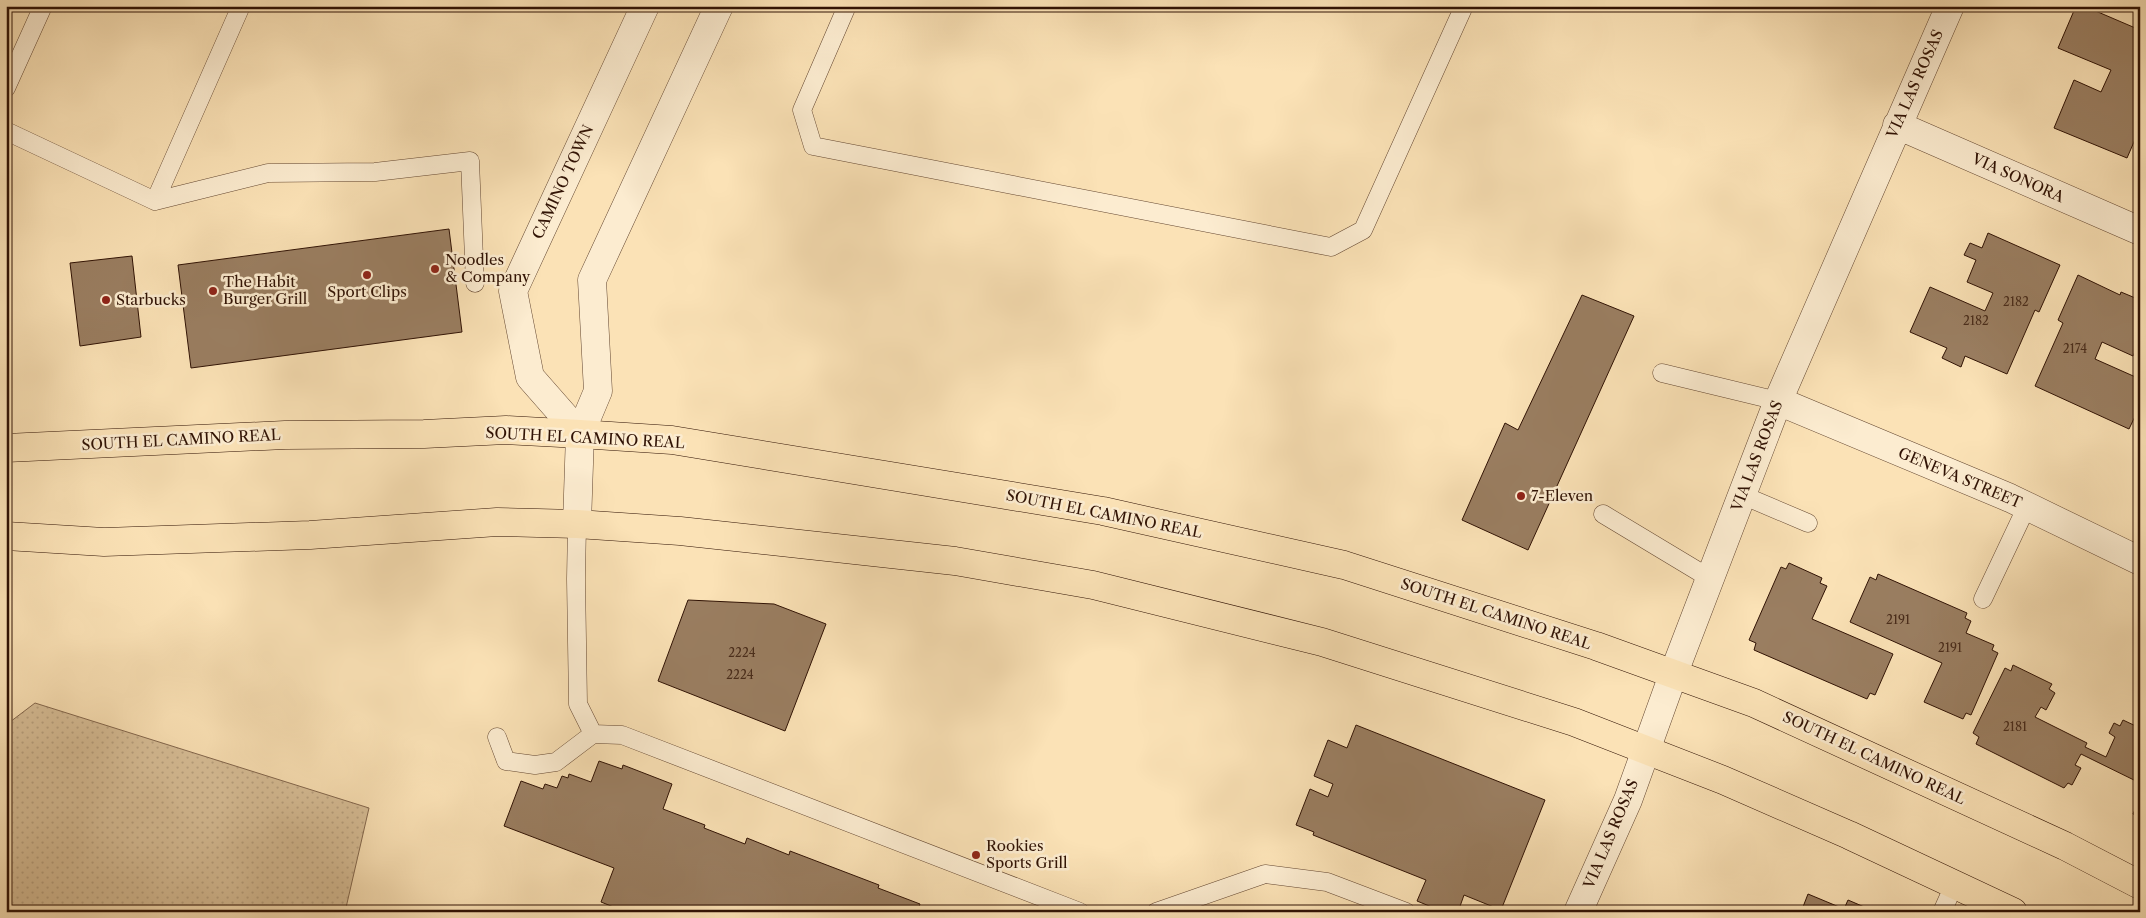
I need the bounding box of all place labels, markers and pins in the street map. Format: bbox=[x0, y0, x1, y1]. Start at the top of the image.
place label: Noodles & Company bbox=[445, 250, 531, 286]
marker: Noodles & Company bbox=[429, 263, 441, 275]
marker: Sport Clips bbox=[361, 269, 373, 281]
place label: The Habit Burger Grill bbox=[223, 272, 308, 308]
place label: Sport Clips bbox=[327, 282, 407, 301]
marker: The Habit Burger Grill bbox=[207, 285, 219, 297]
place label: Starbucks bbox=[116, 290, 186, 309]
marker: Starbucks bbox=[100, 294, 112, 306]
place label: 7-Eleven bbox=[1531, 486, 1594, 505]
marker: 7-Eleven bbox=[1515, 490, 1527, 502]
place label: Rookies Sports Grill bbox=[986, 836, 1068, 872]
marker: Rookies Sports Grill bbox=[970, 849, 982, 861]

